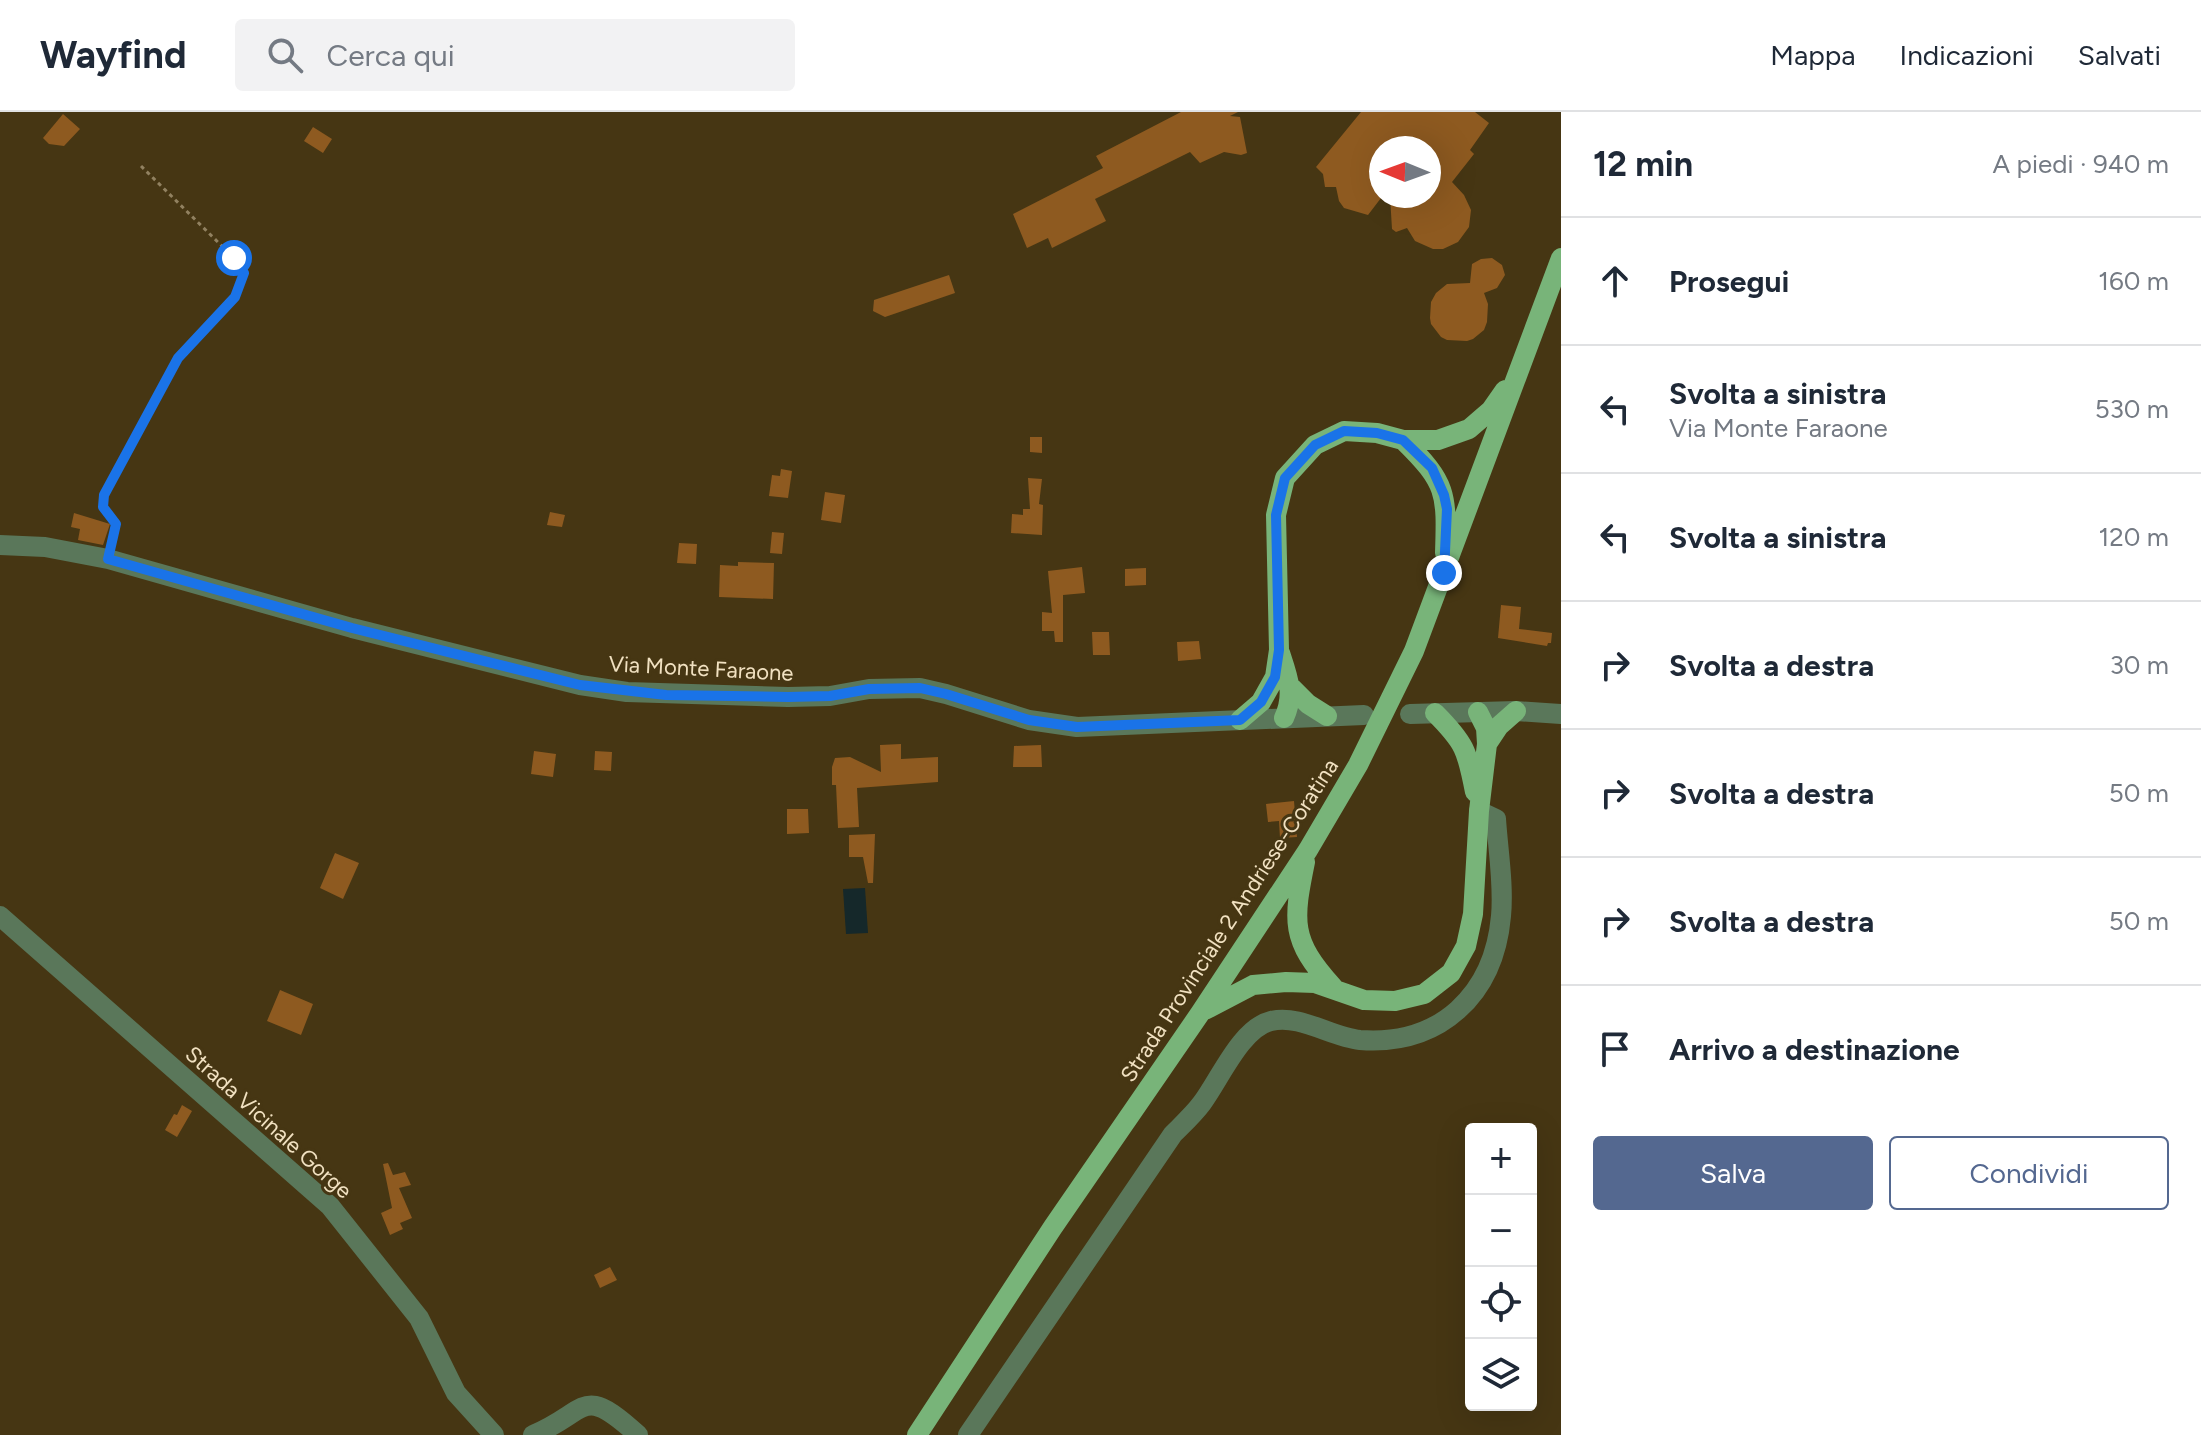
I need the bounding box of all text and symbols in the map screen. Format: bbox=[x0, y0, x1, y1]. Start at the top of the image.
search box bbox=[235, 19, 795, 91]
text: Wayfind bbox=[40, 32, 187, 78]
icon: search bbox=[263, 33, 307, 77]
text: Cerca qui bbox=[327, 37, 455, 74]
text: Mappa bbox=[1770, 38, 1856, 72]
text: Indicazioni bbox=[1900, 38, 2034, 72]
text: Salvati bbox=[2078, 38, 2161, 72]
north arrow bbox=[1369, 136, 1441, 208]
text: 12 min bbox=[1593, 144, 1693, 185]
text: A piedi · 940 m bbox=[1993, 148, 2169, 180]
route start bbox=[216, 240, 252, 276]
icon: ahead bbox=[1593, 259, 1637, 303]
text: Prosegui bbox=[1669, 263, 1789, 300]
text: 160 m bbox=[2098, 265, 2169, 297]
text: Svolta a sinistra bbox=[1669, 375, 1886, 412]
icon: left bbox=[1593, 387, 1637, 431]
text: 530 m bbox=[2095, 393, 2169, 425]
text: Via Monte Faraone bbox=[1669, 412, 1888, 444]
icon: left bbox=[1593, 515, 1637, 559]
text: Svolta a sinistra bbox=[1669, 519, 1886, 556]
text: 120 m bbox=[2099, 521, 2169, 553]
route end bbox=[1426, 555, 1462, 591]
icon: right bbox=[1593, 643, 1637, 687]
text: Svolta a destra bbox=[1669, 647, 1874, 684]
text: 30 m bbox=[2110, 649, 2169, 681]
street label: Via Monte Faraone bbox=[608, 650, 794, 687]
street label: Strada Provinciale 2 Andriese-Coratina bbox=[1115, 754, 1344, 1087]
icon: right bbox=[1593, 771, 1637, 815]
text: Svolta a destra bbox=[1669, 775, 1874, 812]
text: 50 m bbox=[2109, 777, 2169, 809]
icon: right bbox=[1593, 899, 1637, 943]
text: Svolta a destra bbox=[1669, 903, 1874, 940]
text: 50 m bbox=[2109, 905, 2169, 937]
icon: arrive bbox=[1593, 1027, 1637, 1071]
text: Arrivo a destinazione bbox=[1669, 1031, 1960, 1068]
street label: Strada Vicinale Gorge bbox=[180, 1040, 358, 1204]
map controls bbox=[1465, 1123, 1537, 1411]
button: + bbox=[1465, 1123, 1537, 1195]
button: Salva bbox=[1593, 1136, 1873, 1210]
button: Condividi bbox=[1889, 1136, 2169, 1210]
button: − bbox=[1465, 1195, 1537, 1267]
button: locate bbox=[1465, 1267, 1537, 1339]
button: layers bbox=[1465, 1339, 1537, 1411]

